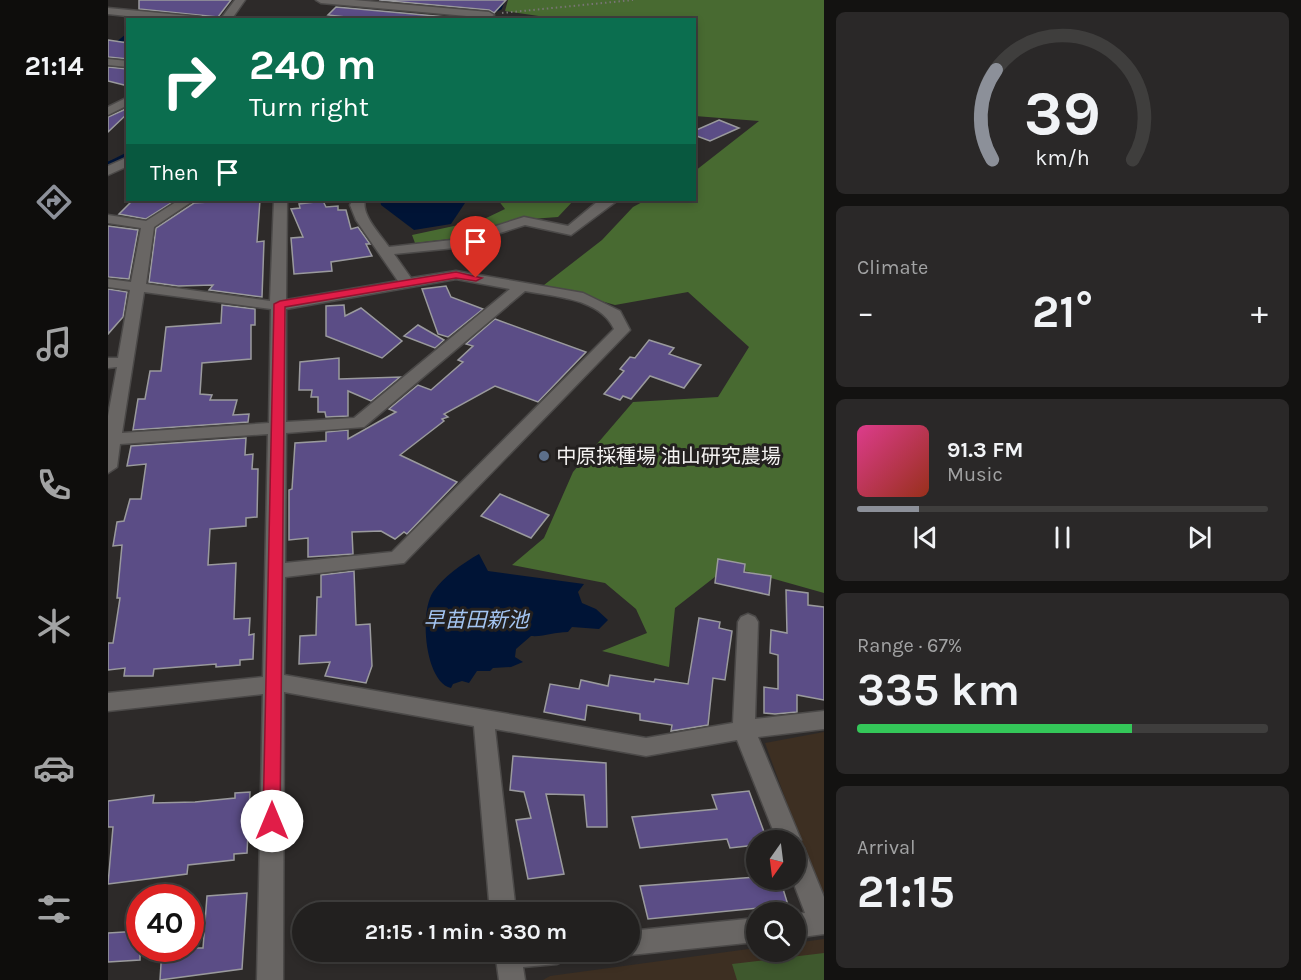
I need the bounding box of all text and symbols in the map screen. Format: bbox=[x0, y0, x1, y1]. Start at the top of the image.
text: 240 m bbox=[249, 40, 376, 90]
icon: right bbox=[150, 42, 228, 120]
text: 21:14 bbox=[25, 50, 83, 82]
text: 39 bbox=[1024, 77, 1101, 150]
text: Turn right bbox=[249, 91, 369, 123]
text: km/h bbox=[1035, 145, 1090, 170]
icon: arrive bbox=[211, 156, 244, 189]
text: Then bbox=[150, 160, 199, 186]
icon: directions bbox=[33, 181, 75, 223]
pin bbox=[450, 216, 501, 278]
icon: arrive bbox=[459, 225, 492, 258]
text: Climate bbox=[857, 256, 928, 279]
text: 21° bbox=[1032, 286, 1093, 338]
text: − bbox=[857, 293, 874, 331]
text: + bbox=[1251, 293, 1268, 331]
icon: music bbox=[33, 323, 75, 365]
text: 91.3 FM bbox=[947, 437, 1024, 463]
place label: 中原採種場 油山研究農場 bbox=[556, 445, 781, 468]
marker: 中原採種場 油山研究農場 bbox=[537, 449, 551, 463]
text: Music bbox=[947, 463, 1003, 486]
icon: phone bbox=[33, 464, 75, 506]
icon: previous bbox=[909, 521, 942, 554]
icon: pause bbox=[1046, 521, 1079, 554]
icon: next bbox=[1183, 521, 1216, 554]
icon: climate bbox=[33, 605, 75, 647]
water label: 早苗田新池 bbox=[424, 608, 530, 632]
text: Range · 67% bbox=[857, 634, 962, 657]
text: 335 km bbox=[857, 664, 1020, 716]
icon: car bbox=[33, 747, 75, 789]
position arrow bbox=[240, 789, 304, 853]
north arrow bbox=[746, 830, 806, 890]
map controls bbox=[746, 830, 806, 962]
text: Arrival bbox=[857, 836, 916, 859]
text: 21:15 bbox=[857, 866, 955, 918]
speed limit sign: 40 bbox=[126, 884, 204, 962]
icon: filters bbox=[33, 888, 75, 930]
button: search bbox=[746, 902, 806, 962]
text: 21:15 · 1 min · 330 m bbox=[365, 919, 567, 945]

